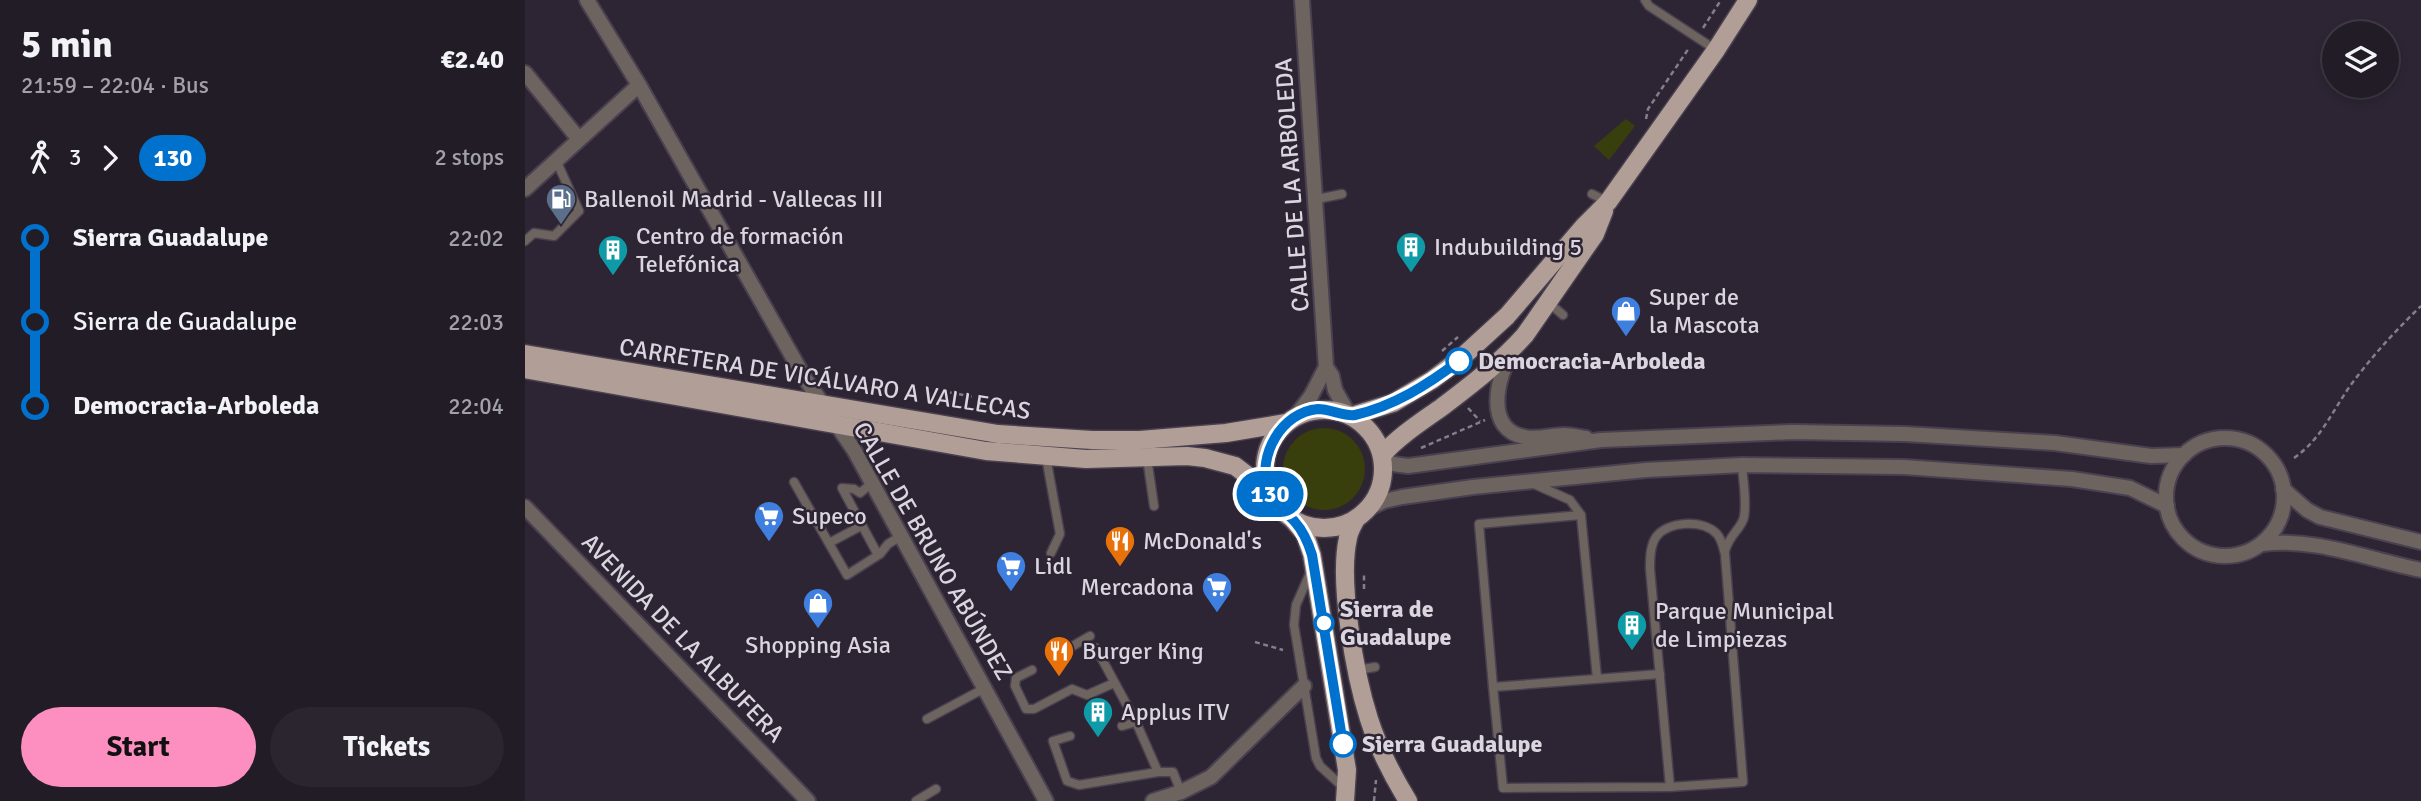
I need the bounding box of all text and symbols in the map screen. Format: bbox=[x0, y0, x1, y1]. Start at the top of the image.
text: 5 min bbox=[21, 21, 113, 68]
map controls bbox=[2322, 21, 2399, 98]
button: layers bbox=[2322, 21, 2399, 98]
text: €2.40 bbox=[440, 44, 504, 76]
street label: CALLE DE LA ARBOLEDA bbox=[1268, 57, 1316, 313]
text: 21:59 – 22:04 · Bus bbox=[21, 71, 209, 100]
icon: walk bbox=[21, 139, 59, 177]
icon: forward bbox=[91, 139, 129, 177]
text: 3 bbox=[69, 143, 81, 172]
text: 130 bbox=[153, 143, 192, 173]
text: 2 stops bbox=[434, 143, 504, 172]
fuel station icon: Ballenoil Madrid - Vallecas III bbox=[544, 182, 578, 226]
place label: Ballenoil Madrid - Vallecas III bbox=[584, 184, 883, 214]
place label: Centro de formación Telefónica bbox=[636, 221, 844, 279]
text: Sierra Guadalupe bbox=[73, 222, 268, 254]
text: 22:02 bbox=[448, 224, 504, 253]
building icon: Indubuilding 5 bbox=[1394, 230, 1428, 274]
place label: Indubuilding 5 bbox=[1434, 232, 1582, 262]
building icon: Centro de formación Telefónica bbox=[596, 233, 630, 277]
place label: Super de la Mascota bbox=[1649, 282, 1760, 340]
shop icon: Super de la Mascota bbox=[1609, 294, 1643, 338]
text: Sierra de Guadalupe bbox=[73, 306, 297, 338]
text: 22:03 bbox=[448, 308, 504, 337]
street label: CARRETERA DE VICÁLVARO A VALLECAS bbox=[617, 332, 1033, 426]
place label: Democracia-Arboleda bbox=[1478, 346, 1706, 376]
marker: Democracia-Arboleda bbox=[1446, 348, 1472, 374]
text: Democracia-Arboleda bbox=[73, 390, 319, 422]
text: 22:04 bbox=[448, 392, 504, 421]
street label: CALLE DE BRUNO ABÚNDEZ bbox=[847, 417, 1019, 685]
line badge: 130 bbox=[1230, 471, 1310, 517]
text: 130 bbox=[1251, 479, 1289, 509]
supermarket icon: Supeco bbox=[752, 499, 786, 543]
place label: Supeco bbox=[792, 501, 867, 531]
restaurant icon: McDonald's bbox=[1103, 524, 1137, 568]
place label: McDonald's bbox=[1143, 526, 1262, 556]
street label: AVENIDA DE LA ALBUFERA bbox=[575, 527, 791, 749]
supermarket icon: Lidl bbox=[994, 549, 1028, 593]
place label: Lidl bbox=[1034, 551, 1072, 581]
supermarket icon: Mercadona bbox=[1200, 570, 1234, 614]
place label: Mercadona bbox=[1080, 572, 1194, 602]
shop icon: Shopping Asia bbox=[801, 586, 835, 630]
place label: Sierra de Guadalupe bbox=[1340, 594, 1452, 652]
place label: Parque Municipal de Limpiezas bbox=[1655, 596, 1834, 654]
building icon: Parque Municipal de Limpiezas bbox=[1615, 608, 1649, 652]
marker: Sierra de Guadalupe bbox=[1314, 613, 1334, 633]
place label: Shopping Asia bbox=[745, 630, 891, 660]
restaurant icon: Burger King bbox=[1042, 634, 1076, 678]
place label: Burger King bbox=[1082, 636, 1204, 666]
building icon: Applus ITV bbox=[1081, 695, 1115, 739]
place label: Applus ITV bbox=[1121, 697, 1230, 727]
button: Start bbox=[21, 707, 256, 787]
button: Tickets bbox=[270, 707, 504, 787]
place label: Sierra Guadalupe bbox=[1362, 729, 1542, 759]
marker: Sierra Guadalupe bbox=[1330, 731, 1356, 757]

